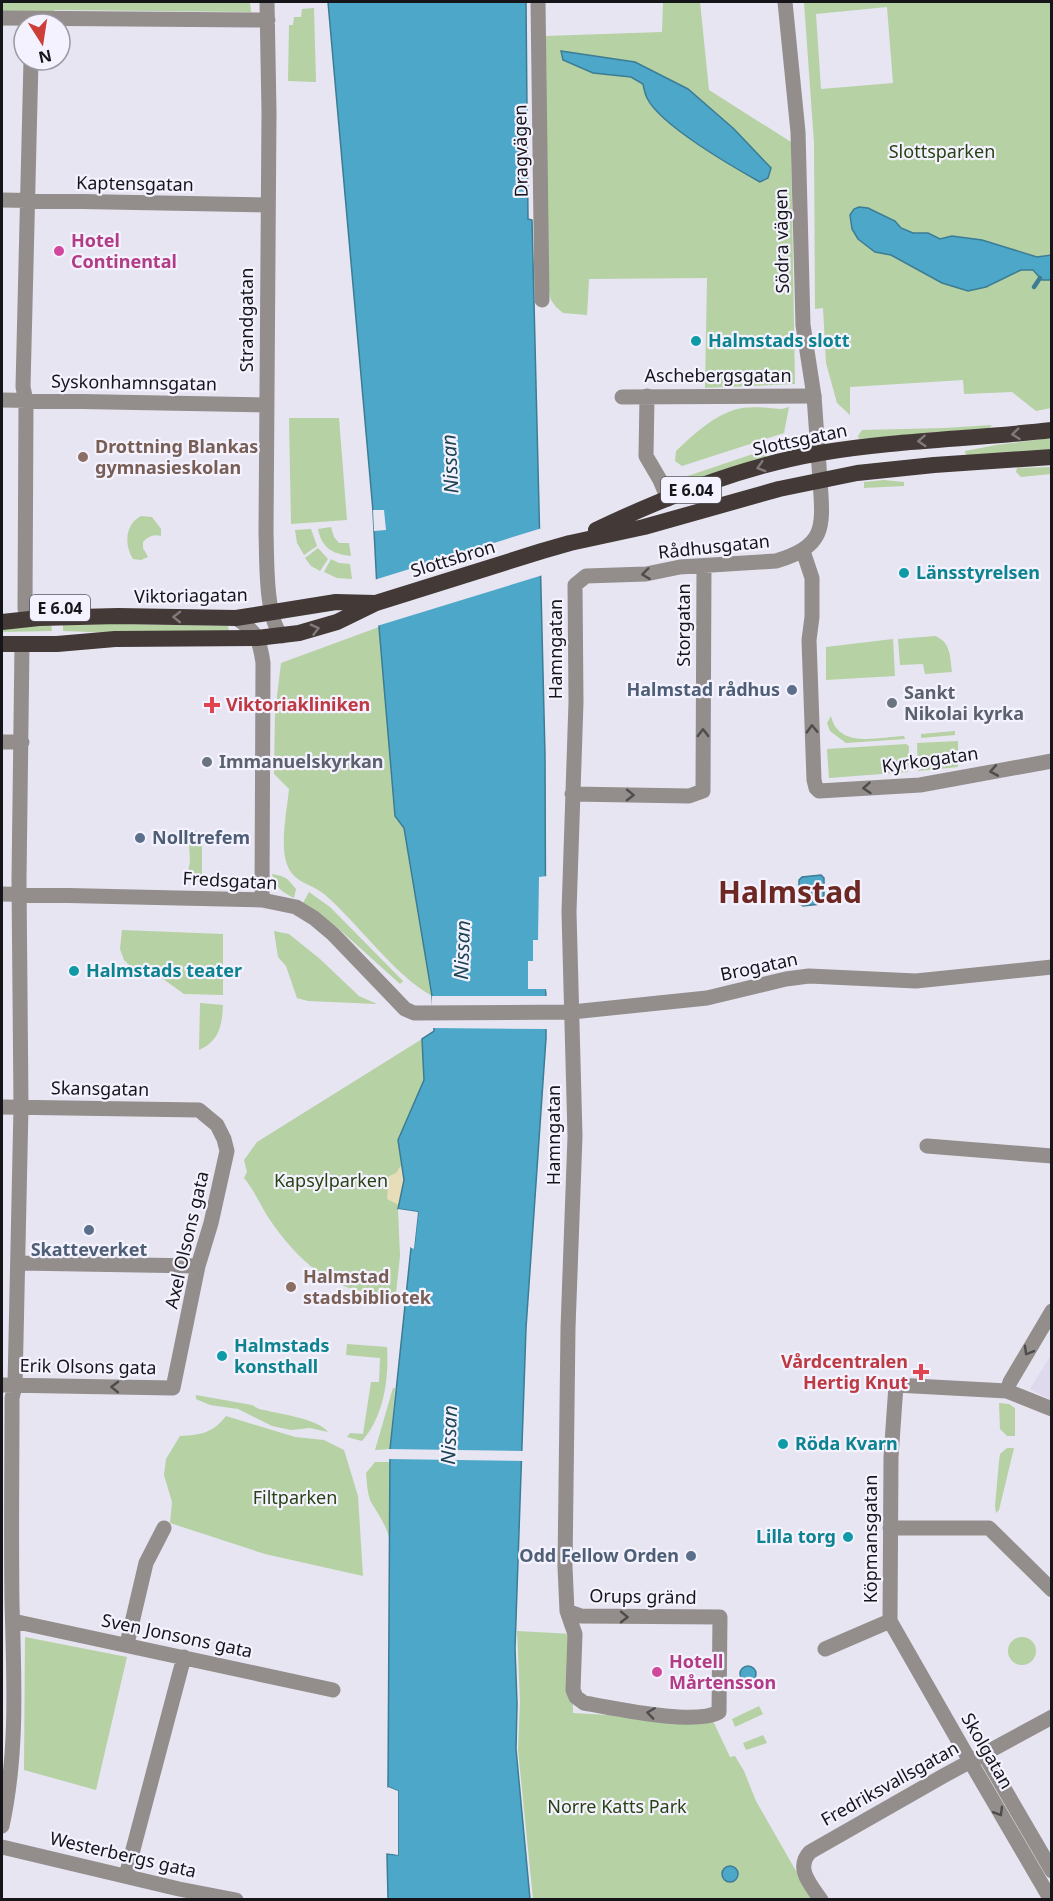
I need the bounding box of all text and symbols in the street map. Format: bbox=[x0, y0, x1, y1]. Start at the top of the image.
north arrow bbox=[12, 12, 72, 72]
text: N bbox=[36, 45, 54, 69]
street label: Dragvägen bbox=[507, 104, 533, 198]
park label: Slottsparken bbox=[889, 139, 995, 163]
street label: Kaptensgatan bbox=[76, 170, 194, 196]
street label: Södra vägen bbox=[768, 188, 794, 294]
place label: Hotel Continental bbox=[71, 228, 177, 273]
marker: Hotel Continental bbox=[52, 244, 66, 258]
street label: Strandgatan bbox=[234, 268, 258, 372]
place label: Halmstads slott bbox=[708, 328, 850, 352]
marker: Halmstads slott bbox=[689, 334, 703, 348]
street label: Aschebergsgatan bbox=[644, 363, 792, 387]
street label: Syskonhamnsgatan bbox=[51, 369, 217, 395]
street label: Slottsgatan bbox=[750, 417, 849, 461]
one-way arrow bbox=[1011, 427, 1021, 440]
place label: Drottning Blankas gymnasieskolan bbox=[95, 434, 258, 479]
water label: Nissan bbox=[434, 434, 465, 494]
one-way arrow bbox=[918, 435, 927, 448]
marker: Drottning Blankas gymnasieskolan bbox=[76, 450, 90, 464]
one-way arrow bbox=[756, 460, 767, 472]
road number: E 6.04 bbox=[661, 477, 721, 503]
street label: Rådhusgatan bbox=[657, 528, 771, 564]
street label: Slottsbron bbox=[408, 534, 498, 582]
place label: Länsstyrelsen bbox=[916, 560, 1040, 584]
marker: Länsstyrelsen bbox=[897, 566, 911, 580]
one-way arrow bbox=[641, 567, 650, 579]
street label: Viktoriagatan bbox=[134, 582, 248, 608]
street label: Storgatan bbox=[671, 583, 695, 667]
road number: E 6.04 bbox=[30, 595, 90, 621]
street label: Hamngatan bbox=[543, 599, 567, 699]
one-way arrow bbox=[173, 611, 182, 623]
one-way arrow bbox=[310, 623, 320, 636]
place label: Halmstad rådhus bbox=[627, 677, 780, 701]
place label: Sankt Nikolai kyrka bbox=[904, 680, 1024, 725]
marker: Halmstad rådhus bbox=[785, 683, 799, 697]
place label: Viktoriakliniken bbox=[226, 692, 370, 716]
marker: Viktoriakliniken bbox=[203, 696, 221, 714]
marker: Sankt Nikolai kyrka bbox=[885, 696, 899, 710]
one-way arrow bbox=[806, 725, 819, 734]
one-way arrow bbox=[697, 728, 709, 737]
street label: Kyrkogatan bbox=[880, 740, 980, 778]
place label: Immanuelskyrkan bbox=[219, 749, 384, 773]
marker: Immanuelskyrkan bbox=[200, 755, 214, 769]
one-way arrow bbox=[989, 764, 999, 777]
one-way arrow bbox=[862, 782, 871, 795]
one-way arrow bbox=[626, 789, 635, 801]
place label: Nolltrefem bbox=[152, 825, 250, 849]
marker: Nolltrefem bbox=[133, 831, 147, 845]
street label: Fredsgatan bbox=[182, 866, 278, 894]
district label: Halmstad bbox=[718, 871, 862, 912]
water label: Nissan bbox=[447, 920, 476, 980]
street label: Brogatan bbox=[718, 946, 800, 986]
place label: Halmstads teater bbox=[86, 958, 242, 982]
marker: Halmstads teater bbox=[67, 964, 81, 978]
street label: Skansgatan bbox=[51, 1075, 149, 1101]
street label: Hamngatan bbox=[541, 1085, 565, 1185]
park label: Kapsylparken bbox=[274, 1168, 388, 1192]
street label: Axel Olsons gata bbox=[159, 1169, 214, 1311]
marker: Skatteverket bbox=[82, 1223, 96, 1237]
place label: Skatteverket bbox=[31, 1237, 148, 1261]
place label: Halmstad stadsbibliotek bbox=[303, 1264, 432, 1309]
marker: Halmstad stadsbibliotek bbox=[284, 1280, 298, 1294]
place label: Halmstads konsthall bbox=[234, 1333, 330, 1378]
one-way arrow bbox=[1024, 1345, 1036, 1355]
marker: Halmstads konsthall bbox=[215, 1349, 229, 1363]
place label: Vårdcentralen Hertig Knut bbox=[781, 1349, 908, 1394]
street label: Erik Olsons gata bbox=[19, 1353, 157, 1379]
marker: Vårdcentralen Hertig Knut bbox=[912, 1363, 930, 1381]
one-way arrow bbox=[110, 1381, 119, 1393]
water label: Nissan bbox=[434, 1405, 463, 1465]
place label: Röda Kvarn bbox=[795, 1431, 898, 1455]
marker: Röda Kvarn bbox=[776, 1437, 790, 1451]
street label: Köpmansgatan bbox=[858, 1475, 882, 1603]
park label: Filtparken bbox=[253, 1485, 337, 1509]
place label: Lilla torg bbox=[756, 1524, 836, 1548]
marker: Lilla torg bbox=[841, 1530, 855, 1544]
place label: Odd Fellow Orden bbox=[519, 1543, 679, 1567]
marker: Odd Fellow Orden bbox=[684, 1549, 698, 1563]
street label: Orups gränd bbox=[589, 1583, 697, 1609]
street label: Sven Jonsons gata bbox=[100, 1607, 255, 1663]
one-way arrow bbox=[620, 1611, 629, 1623]
place label: Hotell Mårtensson bbox=[669, 1649, 776, 1694]
marker: Hotell Mårtensson bbox=[650, 1665, 664, 1679]
one-way arrow bbox=[646, 1707, 655, 1719]
street label: Skolgatan bbox=[956, 1708, 1019, 1793]
street label: Fredriksvallsgatan bbox=[816, 1735, 963, 1831]
park label: Norre Katts Park bbox=[547, 1794, 687, 1818]
one-way arrow bbox=[992, 1806, 1004, 1816]
street label: Westerbergs gata bbox=[48, 1825, 199, 1883]

